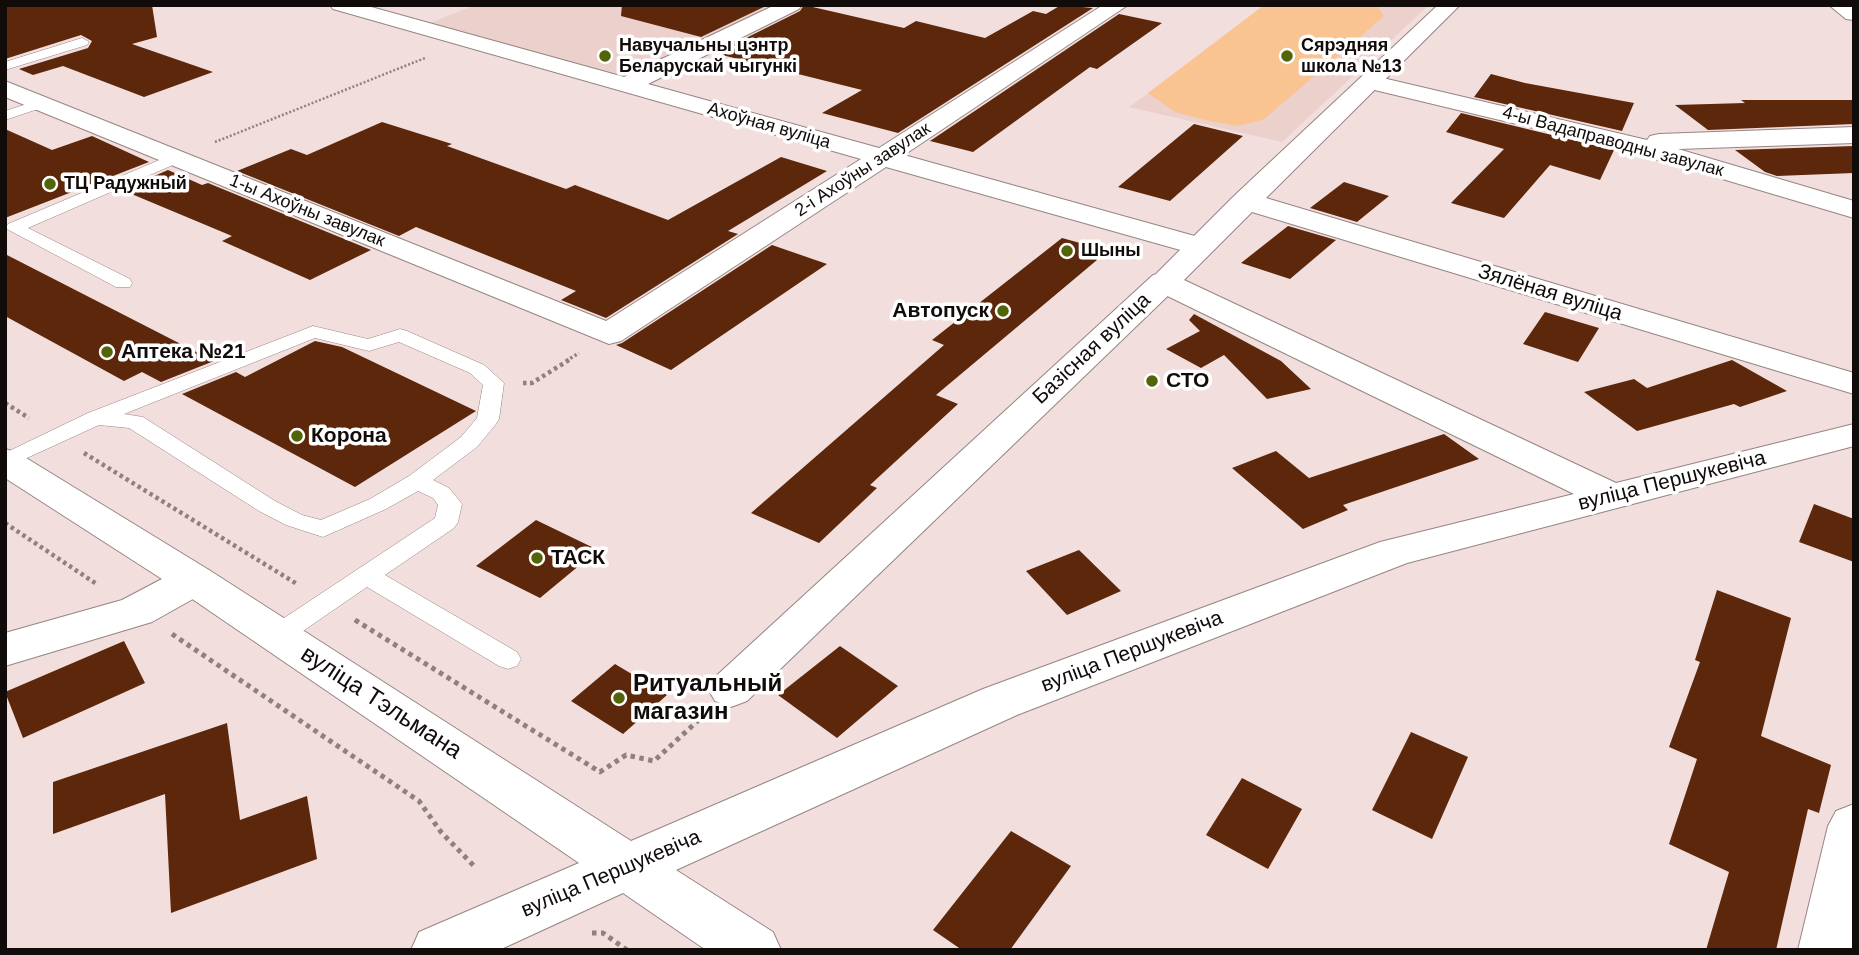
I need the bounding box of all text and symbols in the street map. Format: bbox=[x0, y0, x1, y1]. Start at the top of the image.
place label: Навучальны цэнтр Беларускай чыгункі bbox=[619, 35, 797, 78]
place label: Сярэдняя школа №13 bbox=[1301, 35, 1402, 78]
marker: Навучальны цэнтр Беларускай чыгункі bbox=[597, 48, 613, 64]
marker: Сярэдняя школа №13 bbox=[1279, 48, 1295, 64]
street label: Ахоўная вуліца bbox=[705, 98, 833, 154]
street label: 4-ы Вадаправодны завулак bbox=[1500, 102, 1726, 182]
street label: 2-і Ахоўны завулак bbox=[791, 118, 935, 222]
street label: 1-ы Ахоўны завулак bbox=[226, 170, 388, 252]
place label: ТЦ Радужный bbox=[64, 173, 187, 195]
marker: ТЦ Радужный bbox=[42, 176, 58, 192]
place label: Шыны bbox=[1081, 240, 1141, 262]
marker: Шыны bbox=[1059, 243, 1075, 259]
street label: Зялёная вуліца bbox=[1475, 259, 1625, 327]
street label: Базісная вуліца bbox=[1028, 288, 1156, 410]
place label: Автопуск bbox=[892, 298, 989, 324]
marker: Автопуск bbox=[995, 303, 1011, 319]
place label: Аптека №21 bbox=[121, 339, 246, 365]
marker: Аптека №21 bbox=[99, 344, 115, 360]
place label: СТО bbox=[1166, 368, 1209, 394]
marker: СТО bbox=[1144, 373, 1160, 389]
place label: Корона bbox=[311, 423, 387, 449]
marker: Корона bbox=[289, 428, 305, 444]
street label: вуліца Першукевіча bbox=[1576, 445, 1768, 517]
place label: ТАСК bbox=[551, 545, 605, 571]
marker: ТАСК bbox=[529, 550, 545, 566]
street label: вуліца Першукевіча bbox=[1038, 606, 1226, 698]
street label: вуліца Тэльмана bbox=[295, 640, 467, 766]
place label: Ритуальный магазин bbox=[633, 670, 782, 726]
marker: Ритуальный магазин bbox=[611, 690, 627, 706]
street label: вуліца Першукевіча bbox=[517, 825, 705, 923]

